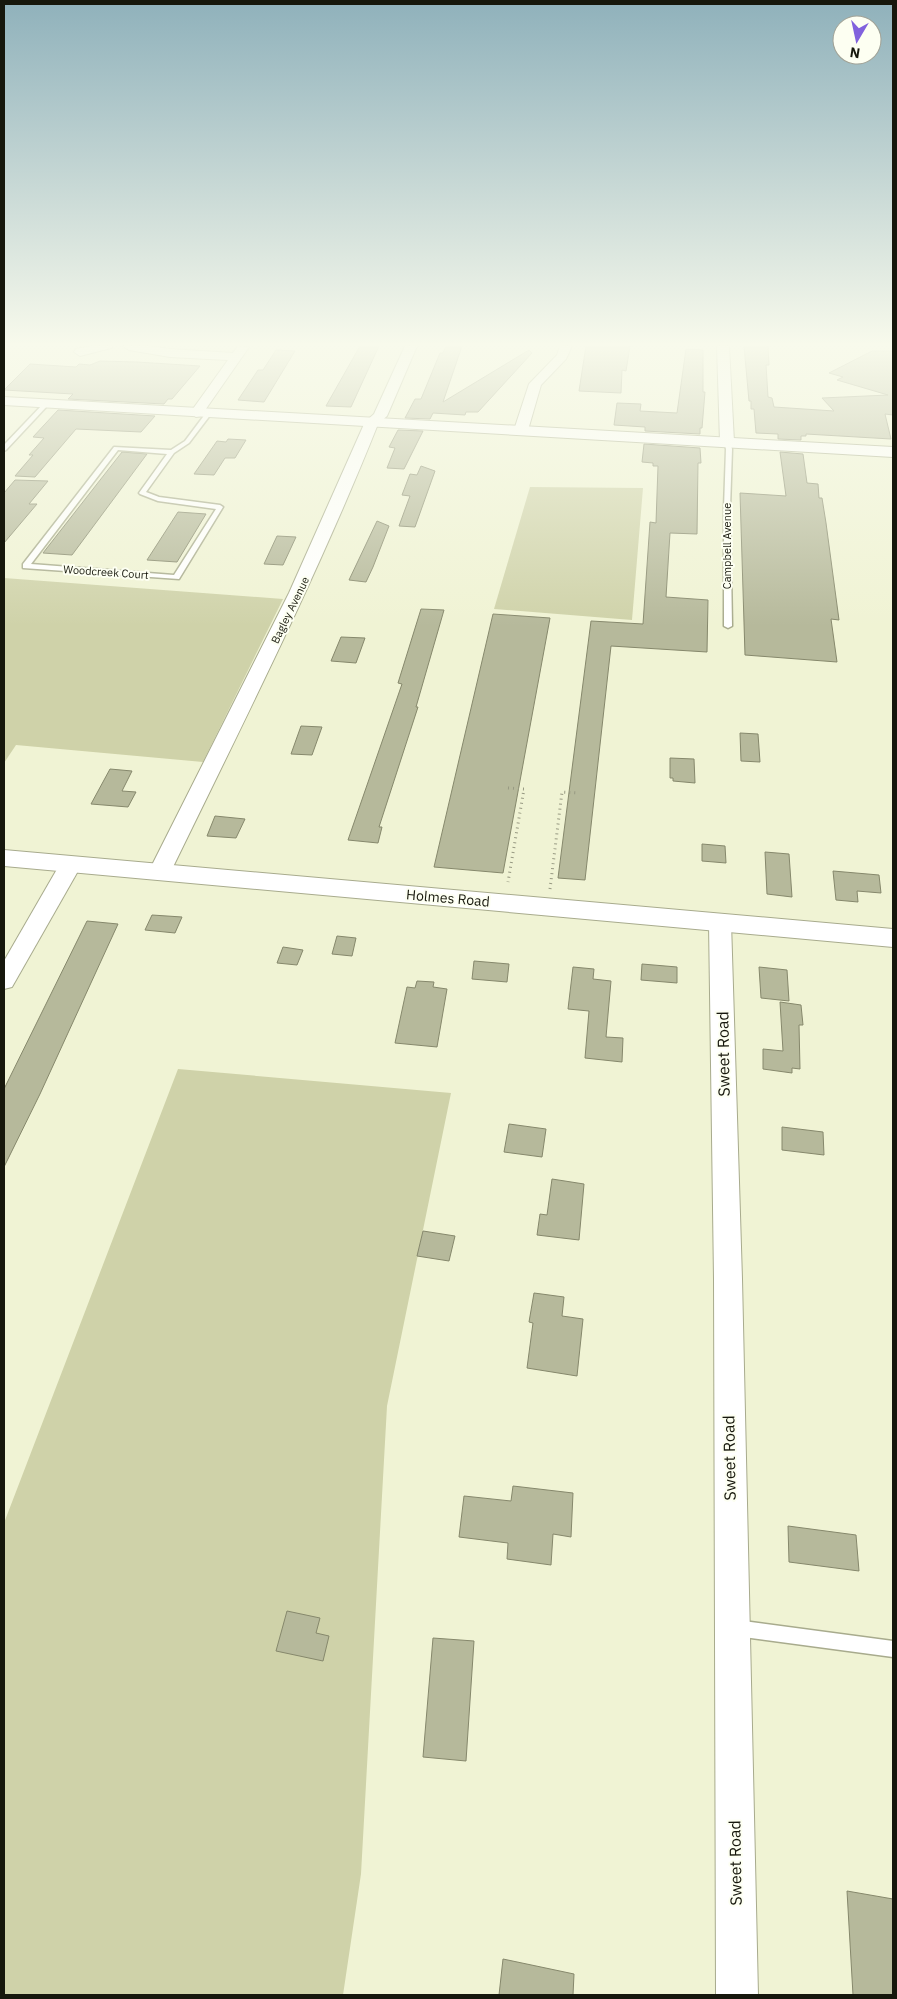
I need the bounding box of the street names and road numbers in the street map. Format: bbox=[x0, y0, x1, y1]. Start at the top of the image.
street label: Campbell Avenue bbox=[720, 503, 734, 589]
street label: Woodcreek Court bbox=[63, 562, 149, 582]
street label: Bagley Avenue bbox=[268, 574, 312, 646]
street label: Holmes Road bbox=[405, 885, 491, 911]
street label: Sweet Road bbox=[712, 1011, 734, 1097]
street label: Sweet Road bbox=[718, 1415, 740, 1501]
street label: Sweet Road bbox=[724, 1820, 746, 1906]

